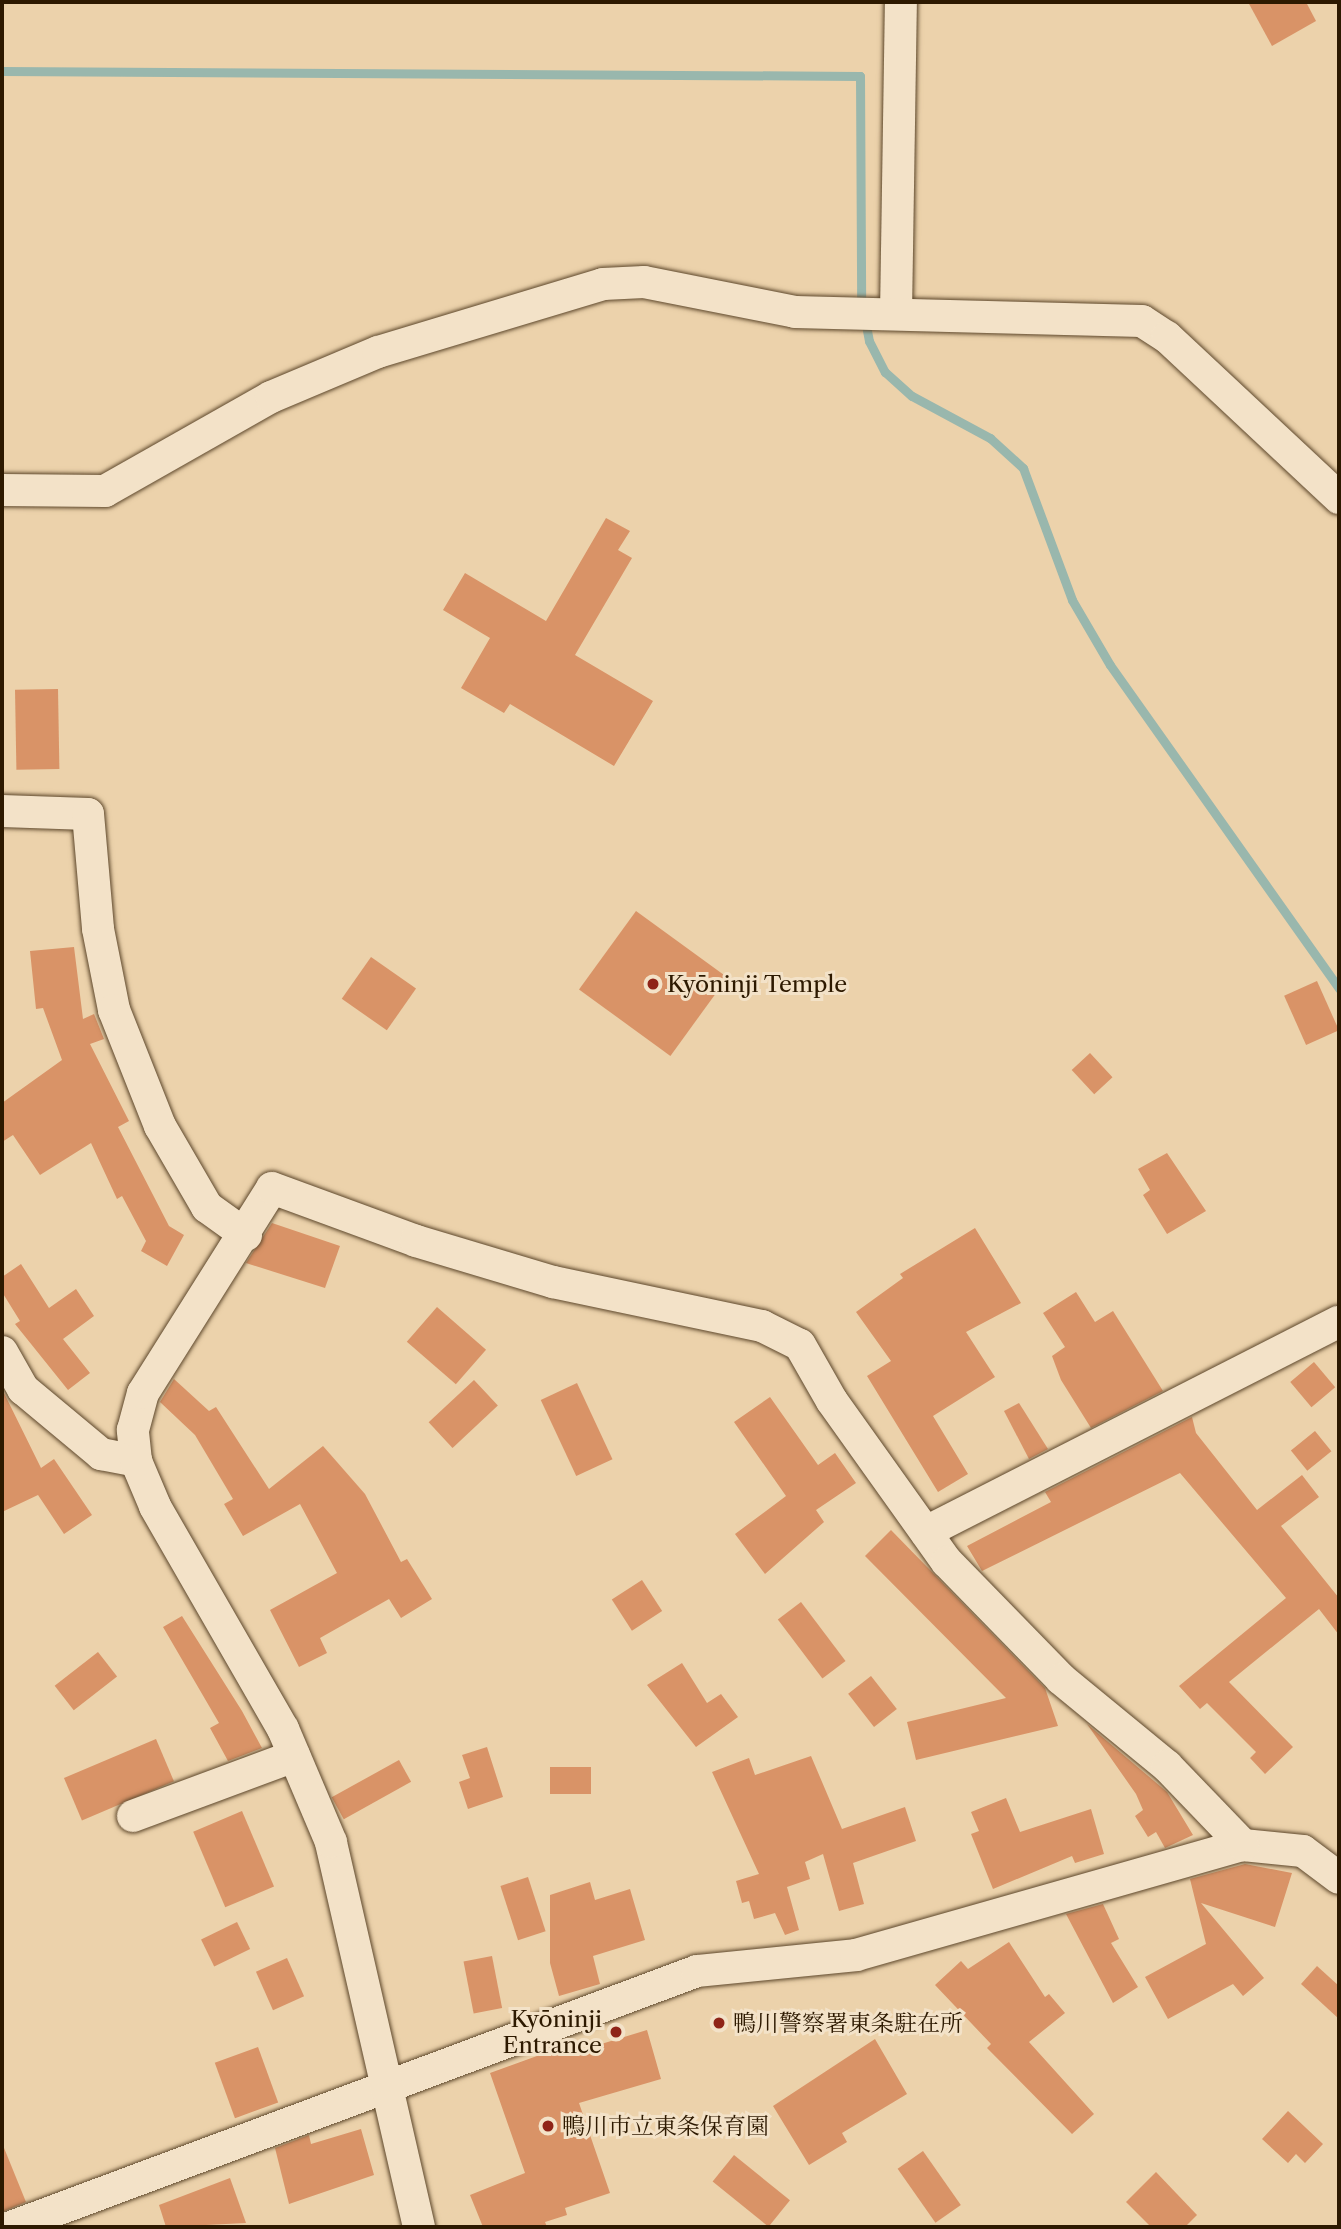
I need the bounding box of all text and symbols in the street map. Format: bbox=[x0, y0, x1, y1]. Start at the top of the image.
place label: Kyōninji Temple bbox=[667, 970, 848, 998]
marker: Kyōninji Temple bbox=[645, 976, 661, 992]
place label: Kyōninji Entrance bbox=[503, 2005, 602, 2059]
place label: 鴨川警察署東条駐在所 bbox=[733, 2009, 963, 2037]
marker: 鴨川警察署東条駐在所 bbox=[711, 2015, 727, 2031]
marker: Kyōninji Entrance bbox=[608, 2024, 624, 2040]
place label: 鴨川市立東条保育園 bbox=[562, 2112, 769, 2140]
marker: 鴨川市立東条保育園 bbox=[540, 2118, 556, 2134]

